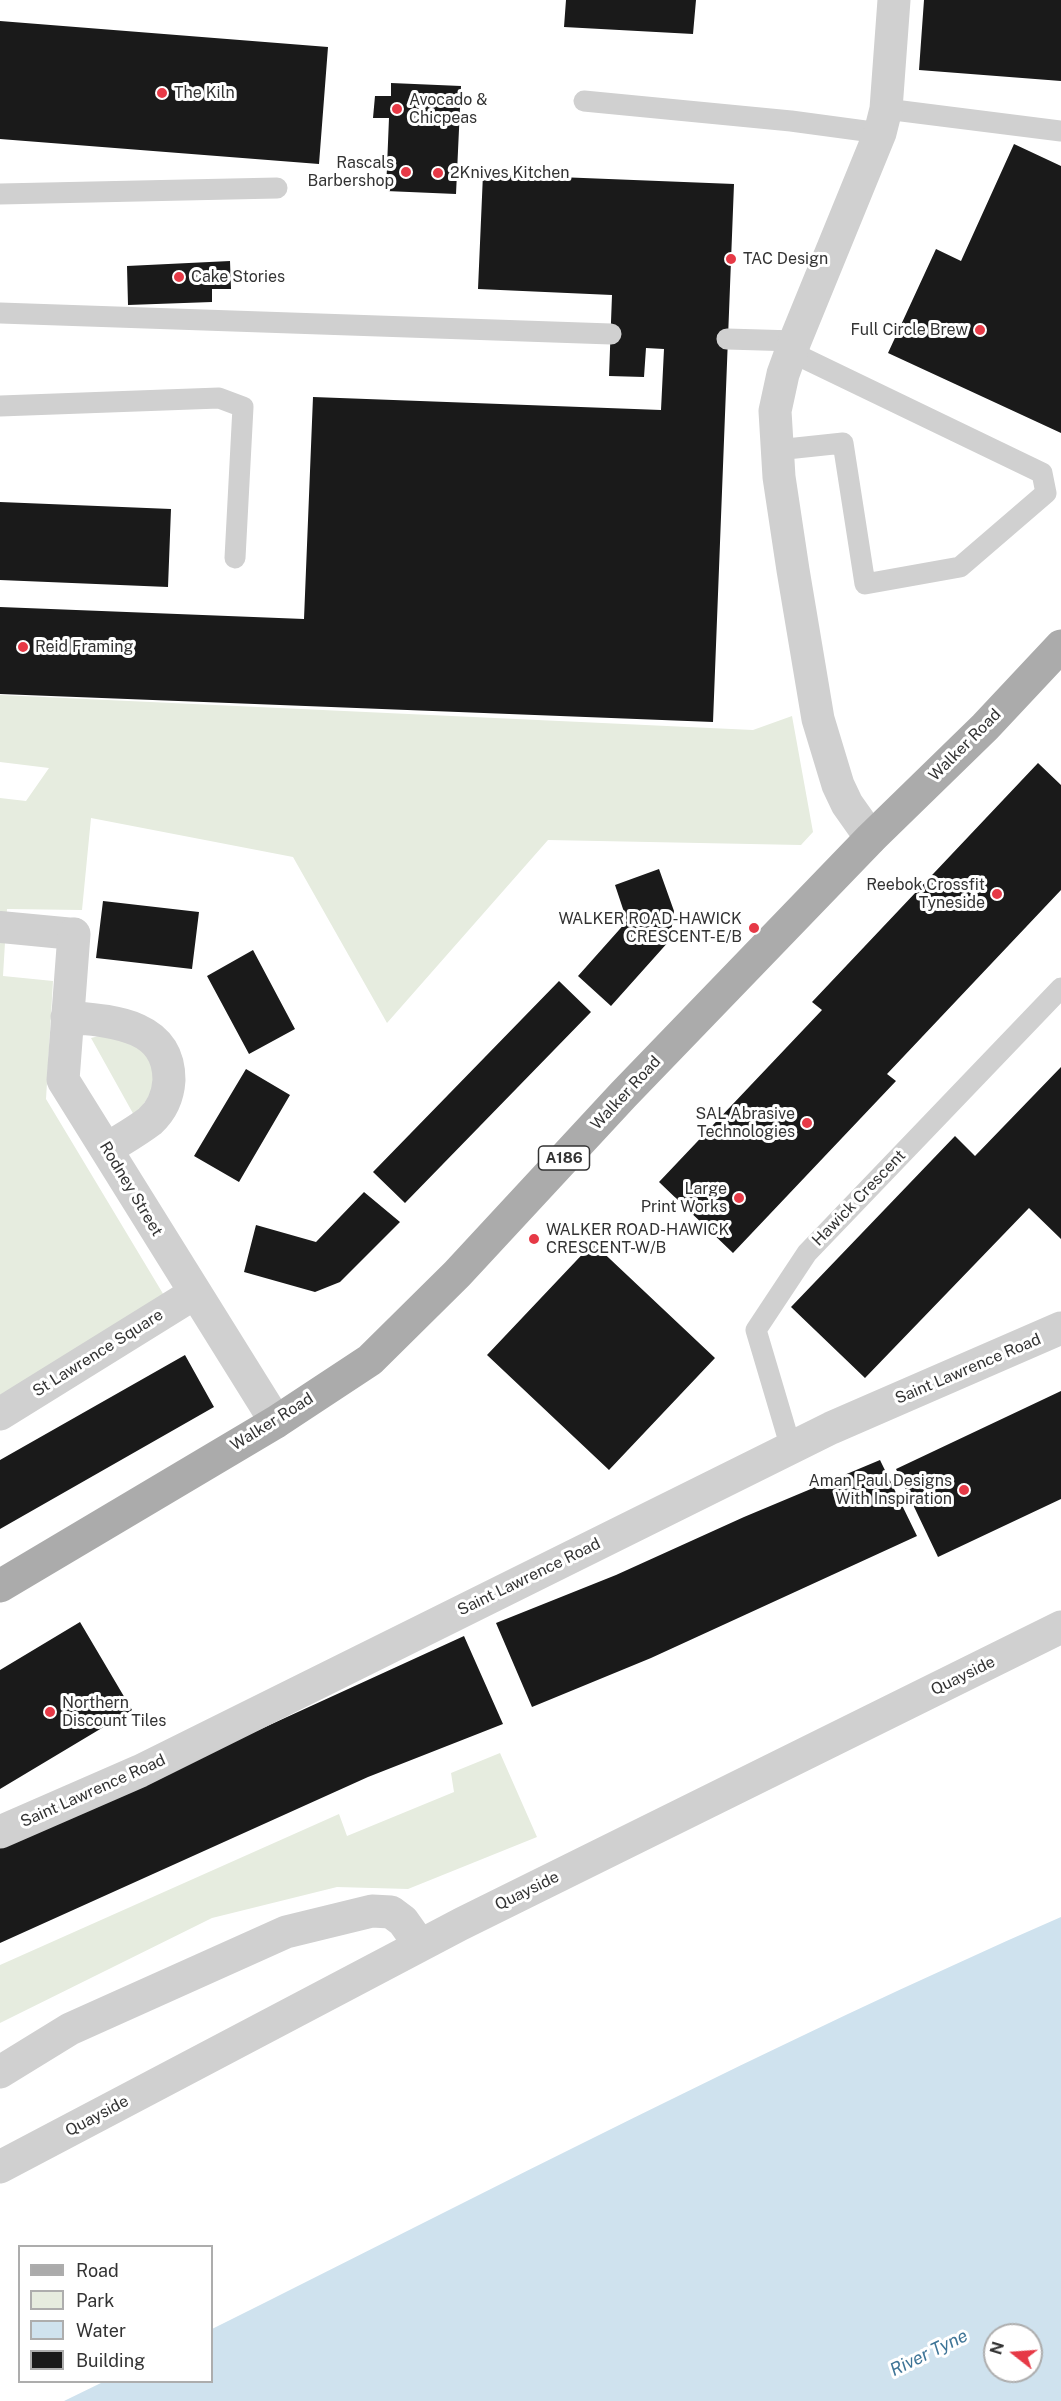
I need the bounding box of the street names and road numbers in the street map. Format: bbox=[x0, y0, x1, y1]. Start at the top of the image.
street label: Walker Road bbox=[925, 705, 1005, 785]
street label: Walker Road bbox=[587, 1052, 665, 1134]
street label: Rodney Street bbox=[95, 1138, 167, 1240]
road number: A186 bbox=[538, 1146, 590, 1170]
street label: Hawick Crescent bbox=[808, 1146, 910, 1250]
street label: St Lawrence Square bbox=[29, 1305, 167, 1401]
street label: Saint Lawrence Road bbox=[892, 1330, 1044, 1408]
street label: Walker Road bbox=[227, 1389, 317, 1455]
street label: Saint Lawrence Road bbox=[454, 1534, 604, 1620]
street label: Quayside bbox=[928, 1652, 998, 1700]
street label: Saint Lawrence Road bbox=[18, 1750, 168, 1832]
street label: Quayside bbox=[492, 1867, 562, 1915]
street label: Quayside bbox=[62, 2091, 132, 2141]

